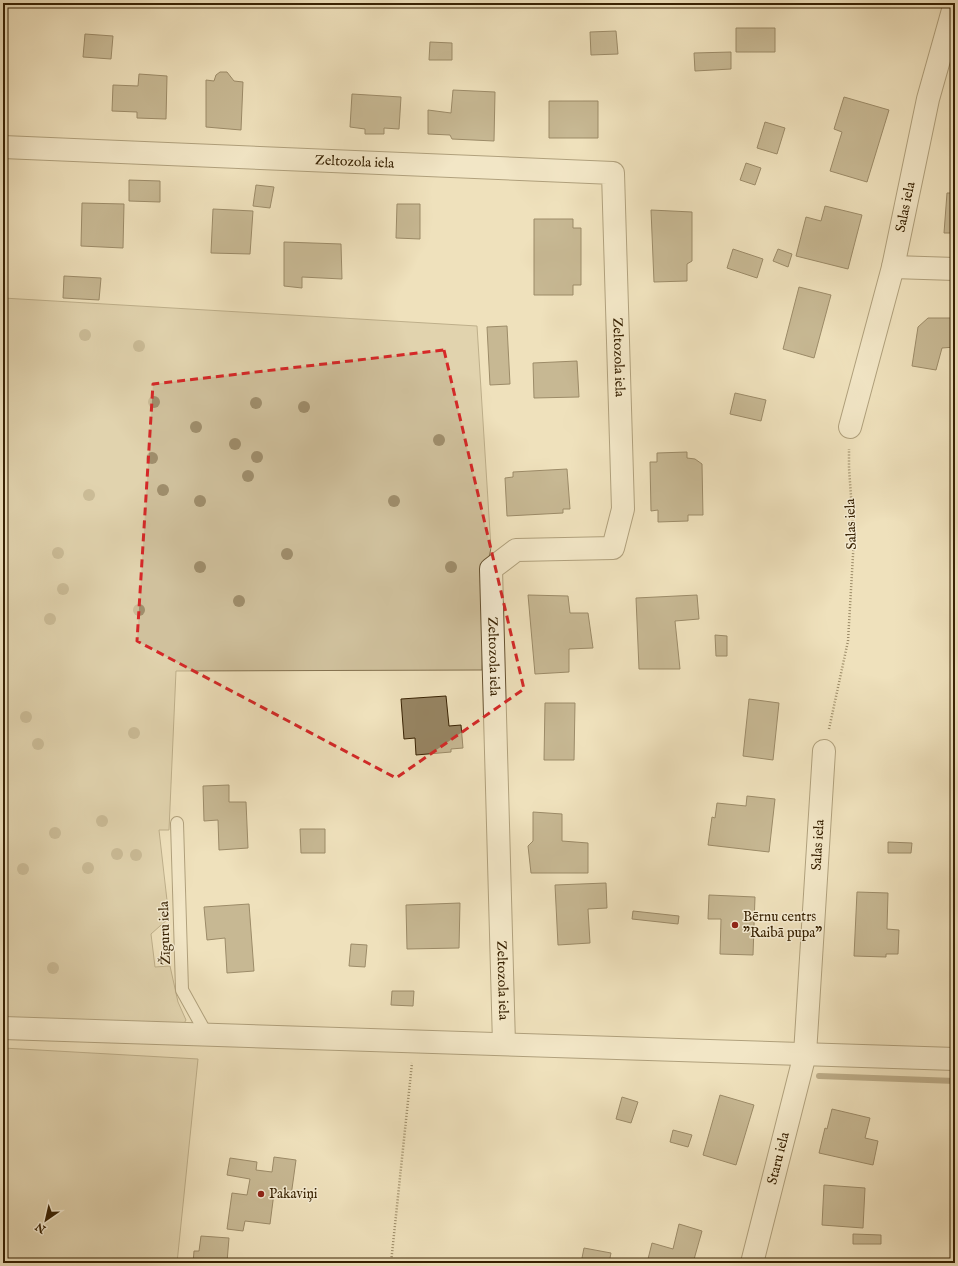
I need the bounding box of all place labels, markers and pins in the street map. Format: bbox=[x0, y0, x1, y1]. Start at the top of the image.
place label: Bērnu centrs "Raibā pupa" bbox=[743, 908, 822, 942]
marker: Bērnu centrs "Raibā pupa" bbox=[730, 920, 740, 930]
place label: Pakaviņi bbox=[269, 1185, 318, 1203]
marker: Pakaviņi bbox=[256, 1189, 266, 1199]

